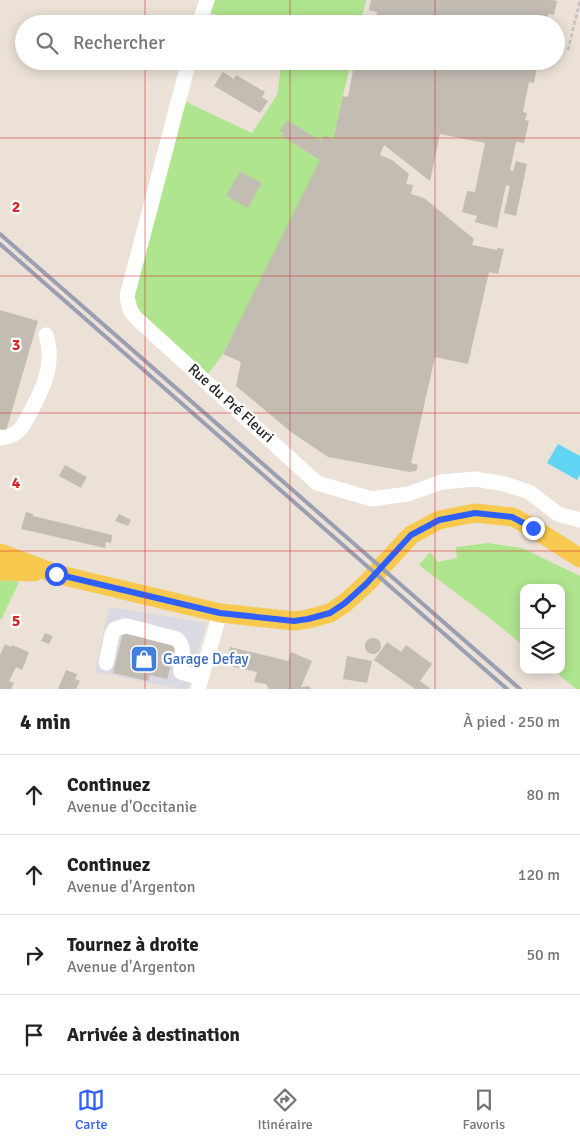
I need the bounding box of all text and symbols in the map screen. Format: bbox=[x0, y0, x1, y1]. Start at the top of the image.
search box bbox=[15, 15, 565, 70]
icon: search bbox=[33, 29, 61, 57]
text: Rechercher bbox=[73, 31, 165, 55]
text: 2 bbox=[12, 197, 20, 217]
text: 3 bbox=[12, 335, 20, 355]
street label: Rue du Pré Fleuri bbox=[184, 360, 278, 446]
text: 4 bbox=[12, 473, 21, 493]
route end bbox=[522, 517, 545, 540]
route start bbox=[45, 563, 68, 586]
map controls bbox=[520, 584, 565, 674]
button: locate bbox=[520, 584, 565, 629]
text: 5 bbox=[12, 611, 20, 631]
button: layers bbox=[520, 629, 565, 674]
shop icon: Garage Defay bbox=[129, 644, 159, 674]
place label: Garage Defay bbox=[163, 650, 249, 668]
text: 4 min bbox=[20, 709, 71, 735]
text: À pied · 250 m bbox=[463, 712, 560, 732]
text: Continuez bbox=[67, 773, 150, 797]
icon: ahead bbox=[20, 781, 48, 809]
text: 80 m bbox=[526, 785, 560, 805]
text: Avenue d'Occitanie bbox=[67, 797, 197, 817]
text: Continuez bbox=[67, 853, 150, 877]
icon: ahead bbox=[20, 861, 48, 889]
text: 120 m bbox=[518, 865, 560, 885]
text: Avenue d'Argenton bbox=[67, 877, 196, 897]
text: Tournez à droite bbox=[67, 933, 199, 957]
icon: right bbox=[20, 941, 48, 969]
text: 50 m bbox=[526, 945, 560, 965]
text: Avenue d'Argenton bbox=[67, 957, 196, 977]
icon: arrive bbox=[20, 1021, 48, 1049]
text: Arrivée à destination bbox=[67, 1023, 240, 1047]
tab: Carte bbox=[75, 1086, 108, 1133]
tab: Itinéraire bbox=[257, 1086, 313, 1133]
tab: Favoris bbox=[463, 1086, 505, 1133]

